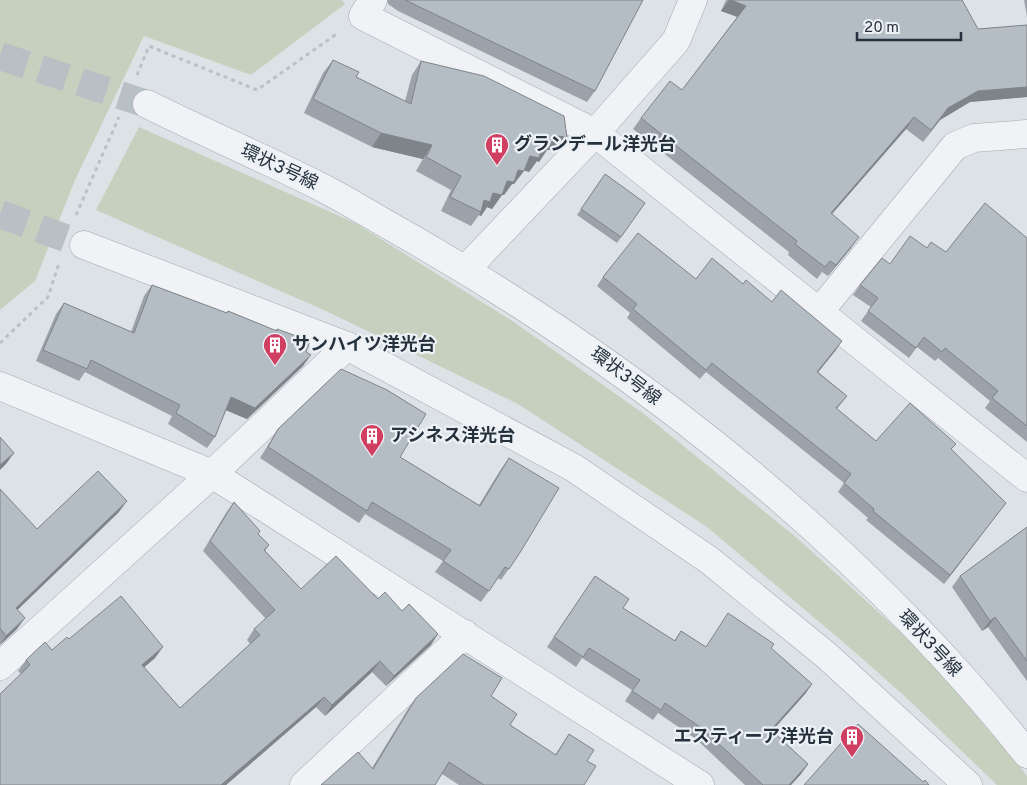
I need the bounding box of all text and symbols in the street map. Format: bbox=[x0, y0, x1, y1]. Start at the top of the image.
scale bar bbox=[857, 10, 961, 42]
text: 20 m bbox=[864, 19, 899, 38]
building icon: グランデール洋光台 bbox=[484, 132, 510, 166]
place label: グランデール洋光台 bbox=[514, 134, 676, 157]
street label: 環状3号線 bbox=[237, 140, 321, 196]
building icon: サンハイツ洋光台 bbox=[262, 332, 288, 366]
place label: サンハイツ洋光台 bbox=[292, 334, 436, 357]
street label: 環状3号線 bbox=[585, 343, 665, 411]
building icon: アシネス洋光台 bbox=[359, 423, 385, 457]
place label: アシネス洋光台 bbox=[390, 425, 515, 448]
street label: 環状3号線 bbox=[892, 606, 966, 682]
building icon: エスティーア洋光台 bbox=[839, 724, 865, 758]
place label: エスティーア洋光台 bbox=[674, 726, 834, 749]

